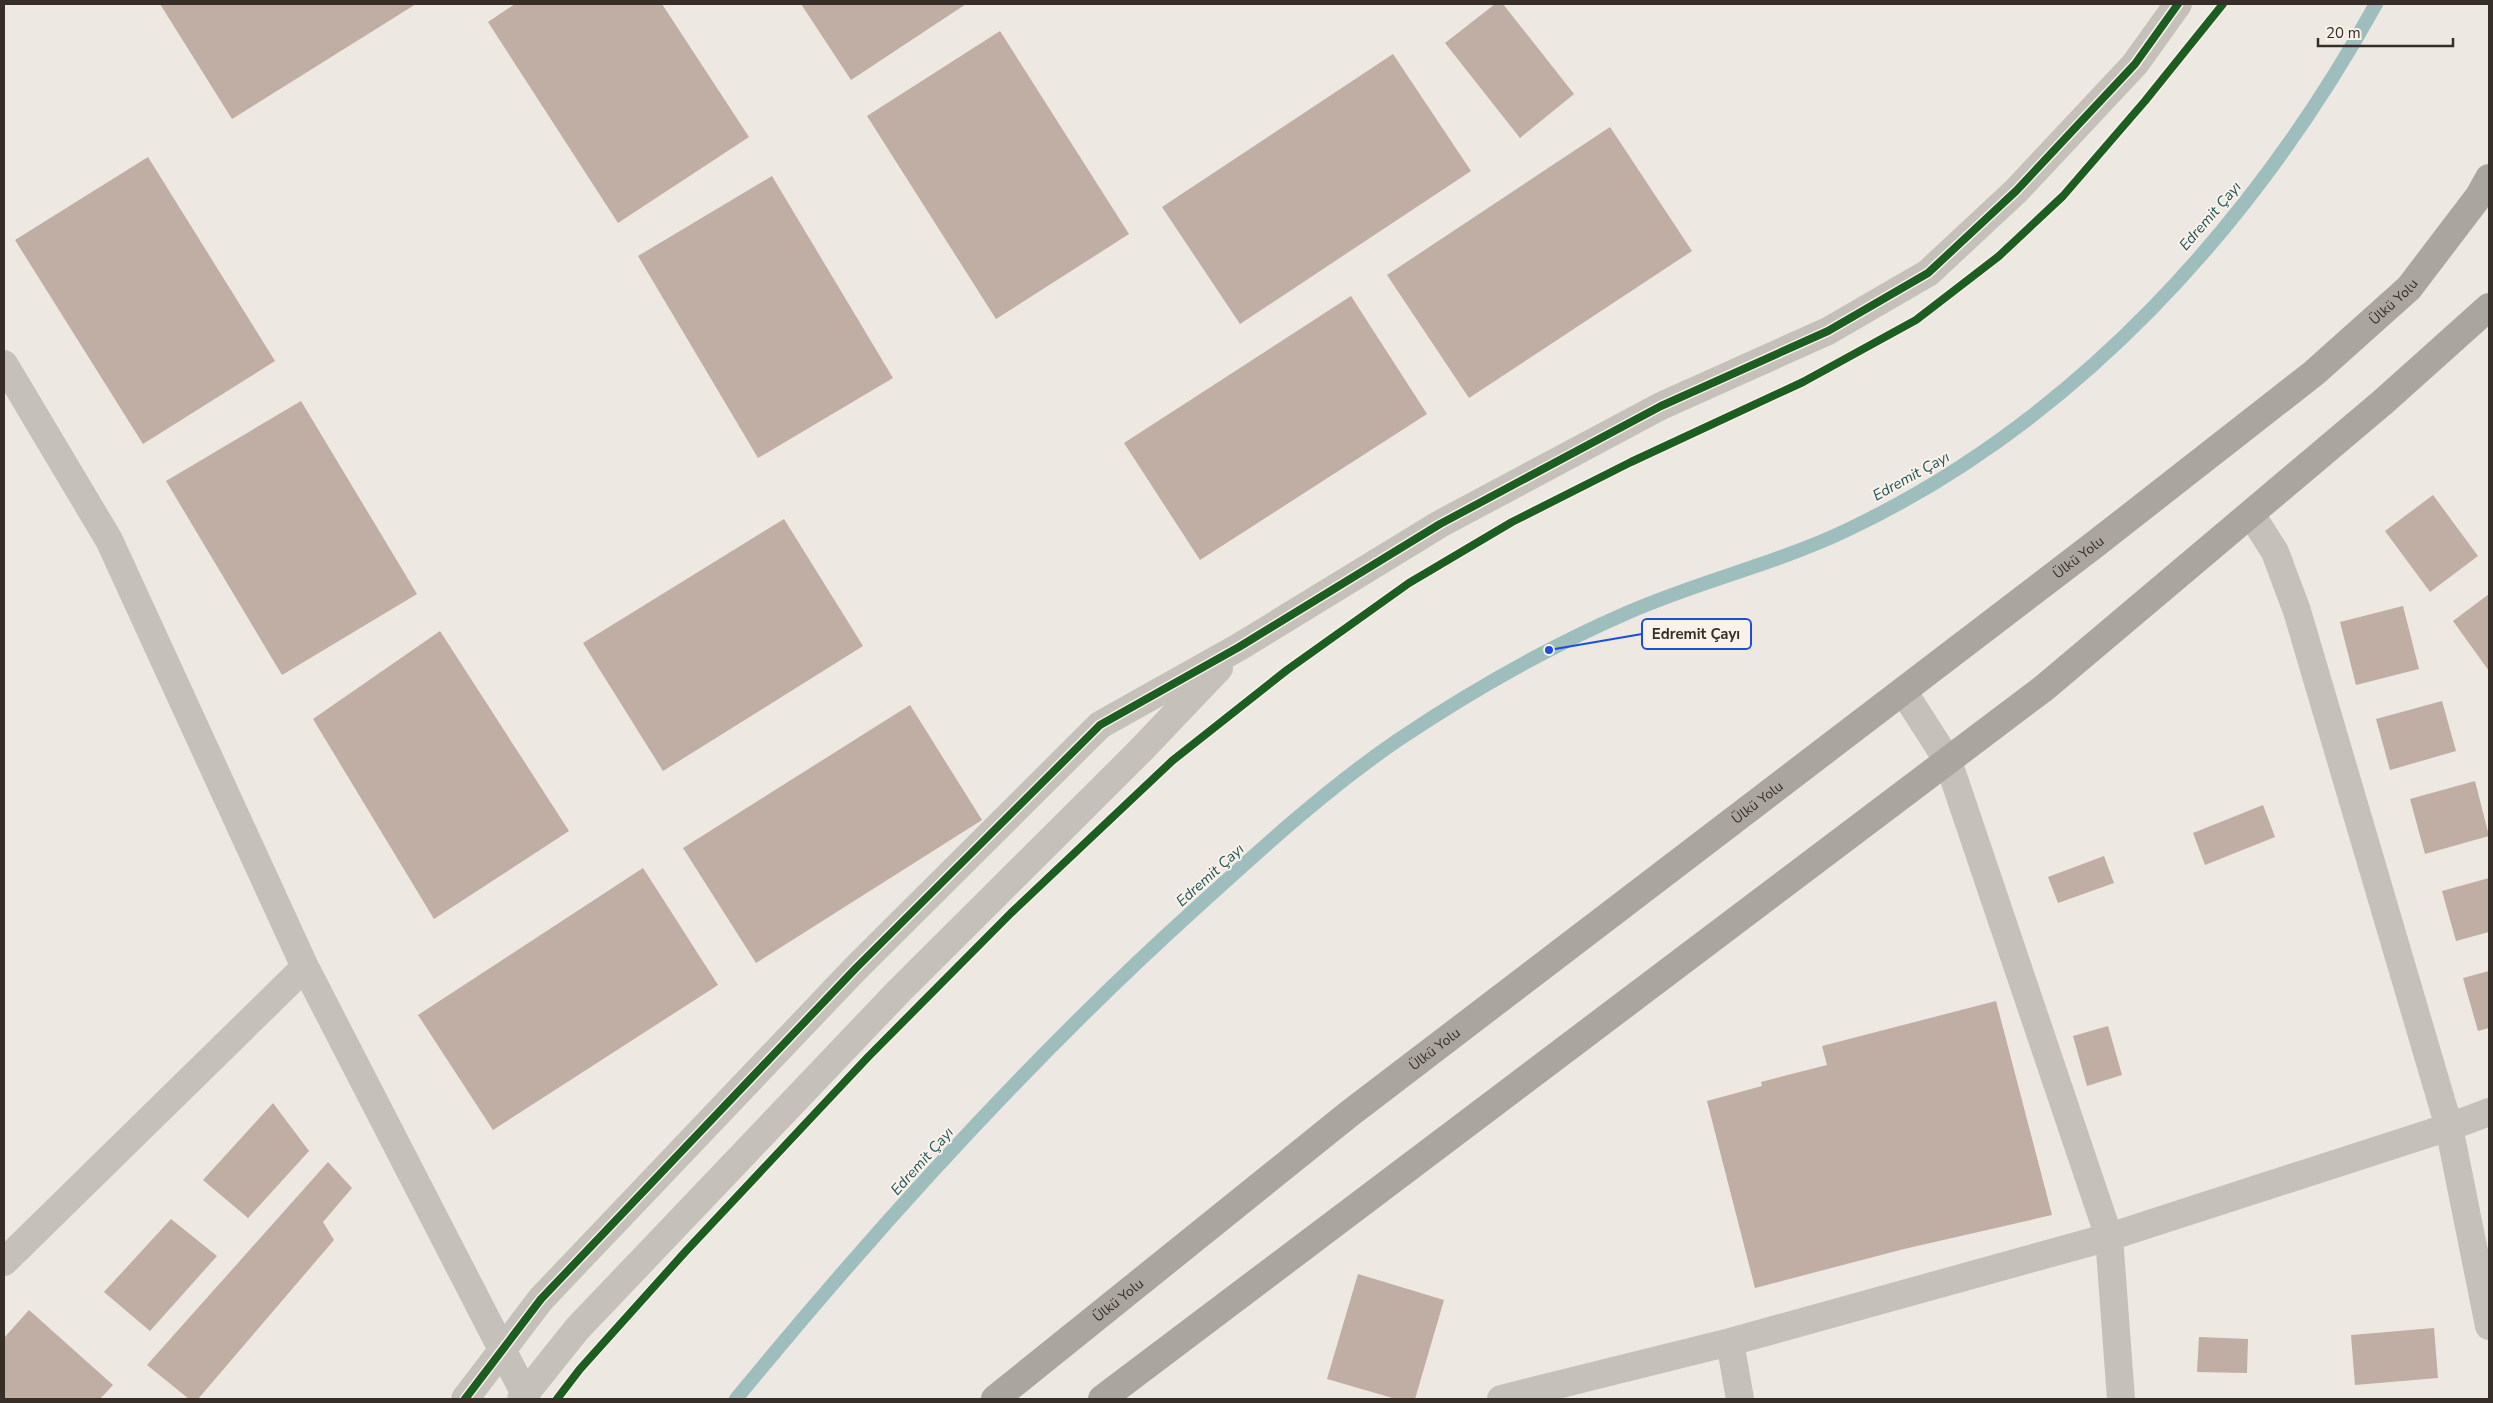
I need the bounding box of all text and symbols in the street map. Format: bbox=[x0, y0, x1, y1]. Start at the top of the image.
scale bar bbox=[2318, 15, 2453, 47]
text: 20 m bbox=[2326, 23, 2361, 43]
water label: Edremit Çayı bbox=[2175, 177, 2245, 255]
street label: Ülkü Yolu bbox=[2365, 275, 2423, 329]
water label: Edremit Çayı bbox=[1869, 447, 1953, 505]
street label: Ülkü Yolu bbox=[2049, 532, 2108, 583]
callout: Edremit Çayı bbox=[1642, 619, 1751, 649]
text: Edremit Çayı bbox=[1652, 624, 1740, 644]
street label: Ülkü Yolu bbox=[1728, 777, 1787, 828]
water label: Edremit Çayı bbox=[1172, 839, 1248, 911]
street label: Ülkü Yolu bbox=[1405, 1023, 1464, 1075]
water label: Edremit Çayı bbox=[886, 1123, 958, 1199]
street label: Ülkü Yolu bbox=[1089, 1274, 1148, 1326]

